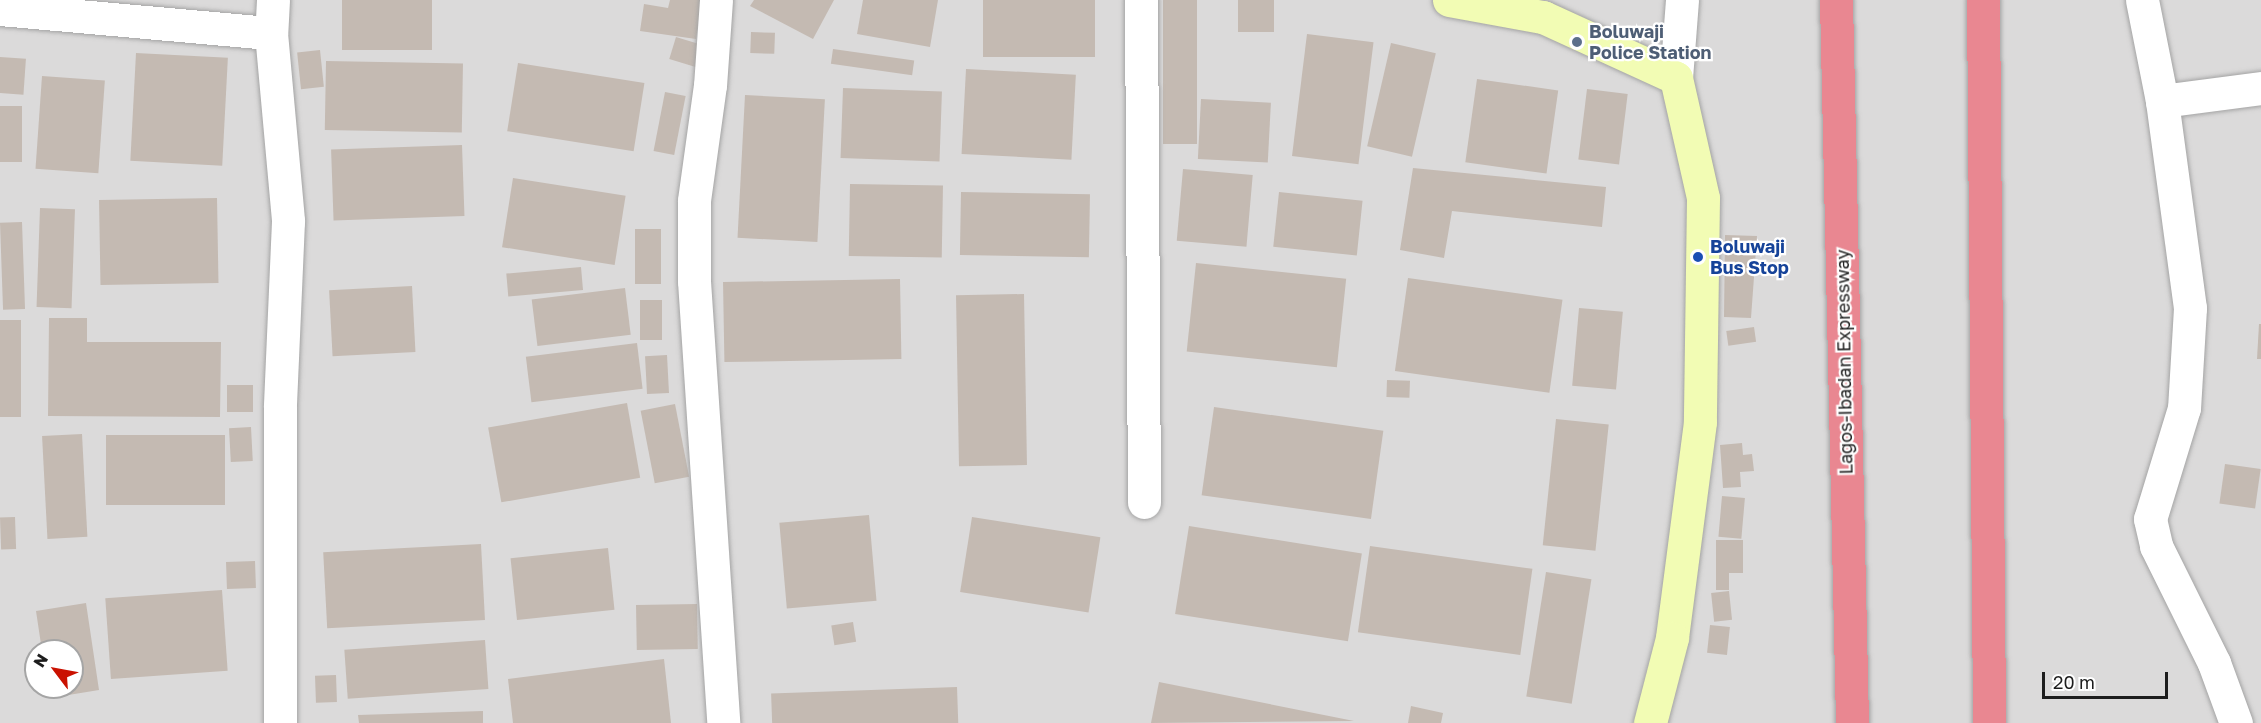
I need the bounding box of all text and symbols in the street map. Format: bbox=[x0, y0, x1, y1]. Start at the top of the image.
place label: Boluwaji Police Station bbox=[1589, 21, 1711, 63]
marker: Boluwaji Police Station bbox=[1570, 35, 1584, 49]
place label: Boluwaji Bus Stop bbox=[1710, 236, 1789, 278]
street label: Lagos-Ibadan Expressway bbox=[1831, 249, 1857, 475]
marker: Boluwaji Bus Stop bbox=[1691, 250, 1705, 264]
north arrow bbox=[24, 639, 84, 699]
text: N bbox=[29, 650, 52, 671]
scale bar bbox=[2045, 660, 2171, 698]
text: 20 m bbox=[2053, 671, 2095, 693]

